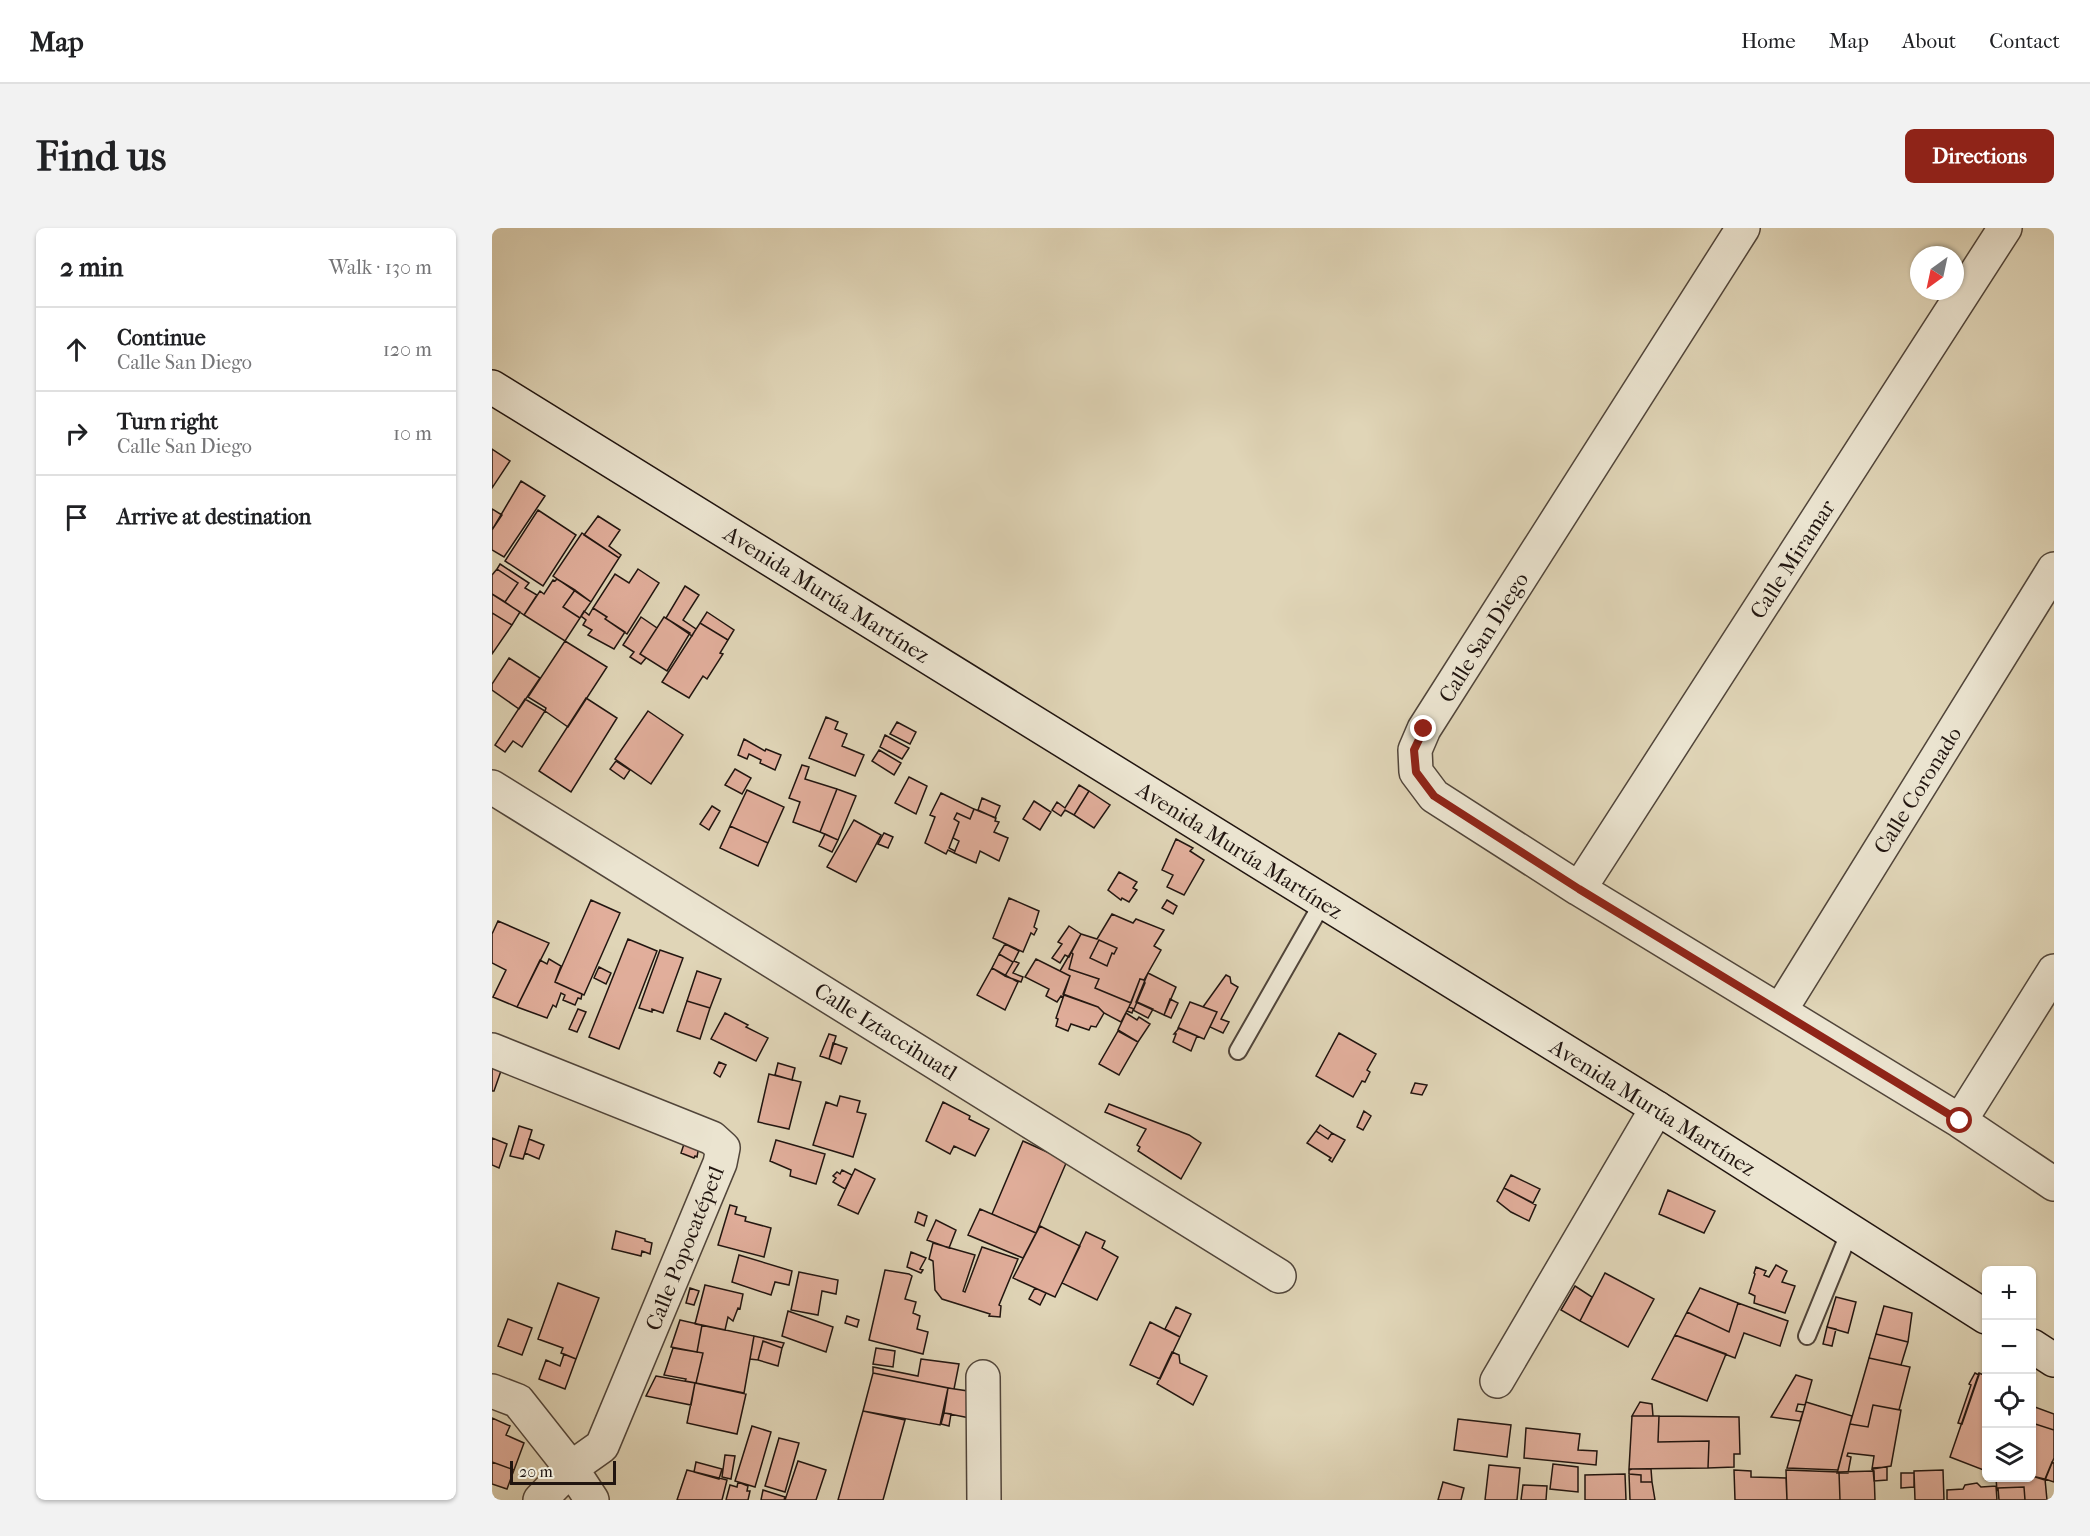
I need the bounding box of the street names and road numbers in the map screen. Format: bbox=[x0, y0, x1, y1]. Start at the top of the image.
street label: Calle Miramar bbox=[1745, 495, 1841, 624]
street label: Avenida Murúa Martínez bbox=[718, 520, 934, 669]
street label: Calle San Diego bbox=[1433, 568, 1534, 707]
street label: Calle Coronado bbox=[1868, 722, 1967, 859]
street label: Avenida Murúa Martínez bbox=[1131, 776, 1347, 925]
street label: Calle Iztaccihuatl bbox=[809, 978, 962, 1086]
street label: Avenida Murúa Martínez bbox=[1544, 1033, 1760, 1182]
street label: Calle Popocatépetl bbox=[640, 1162, 730, 1334]

